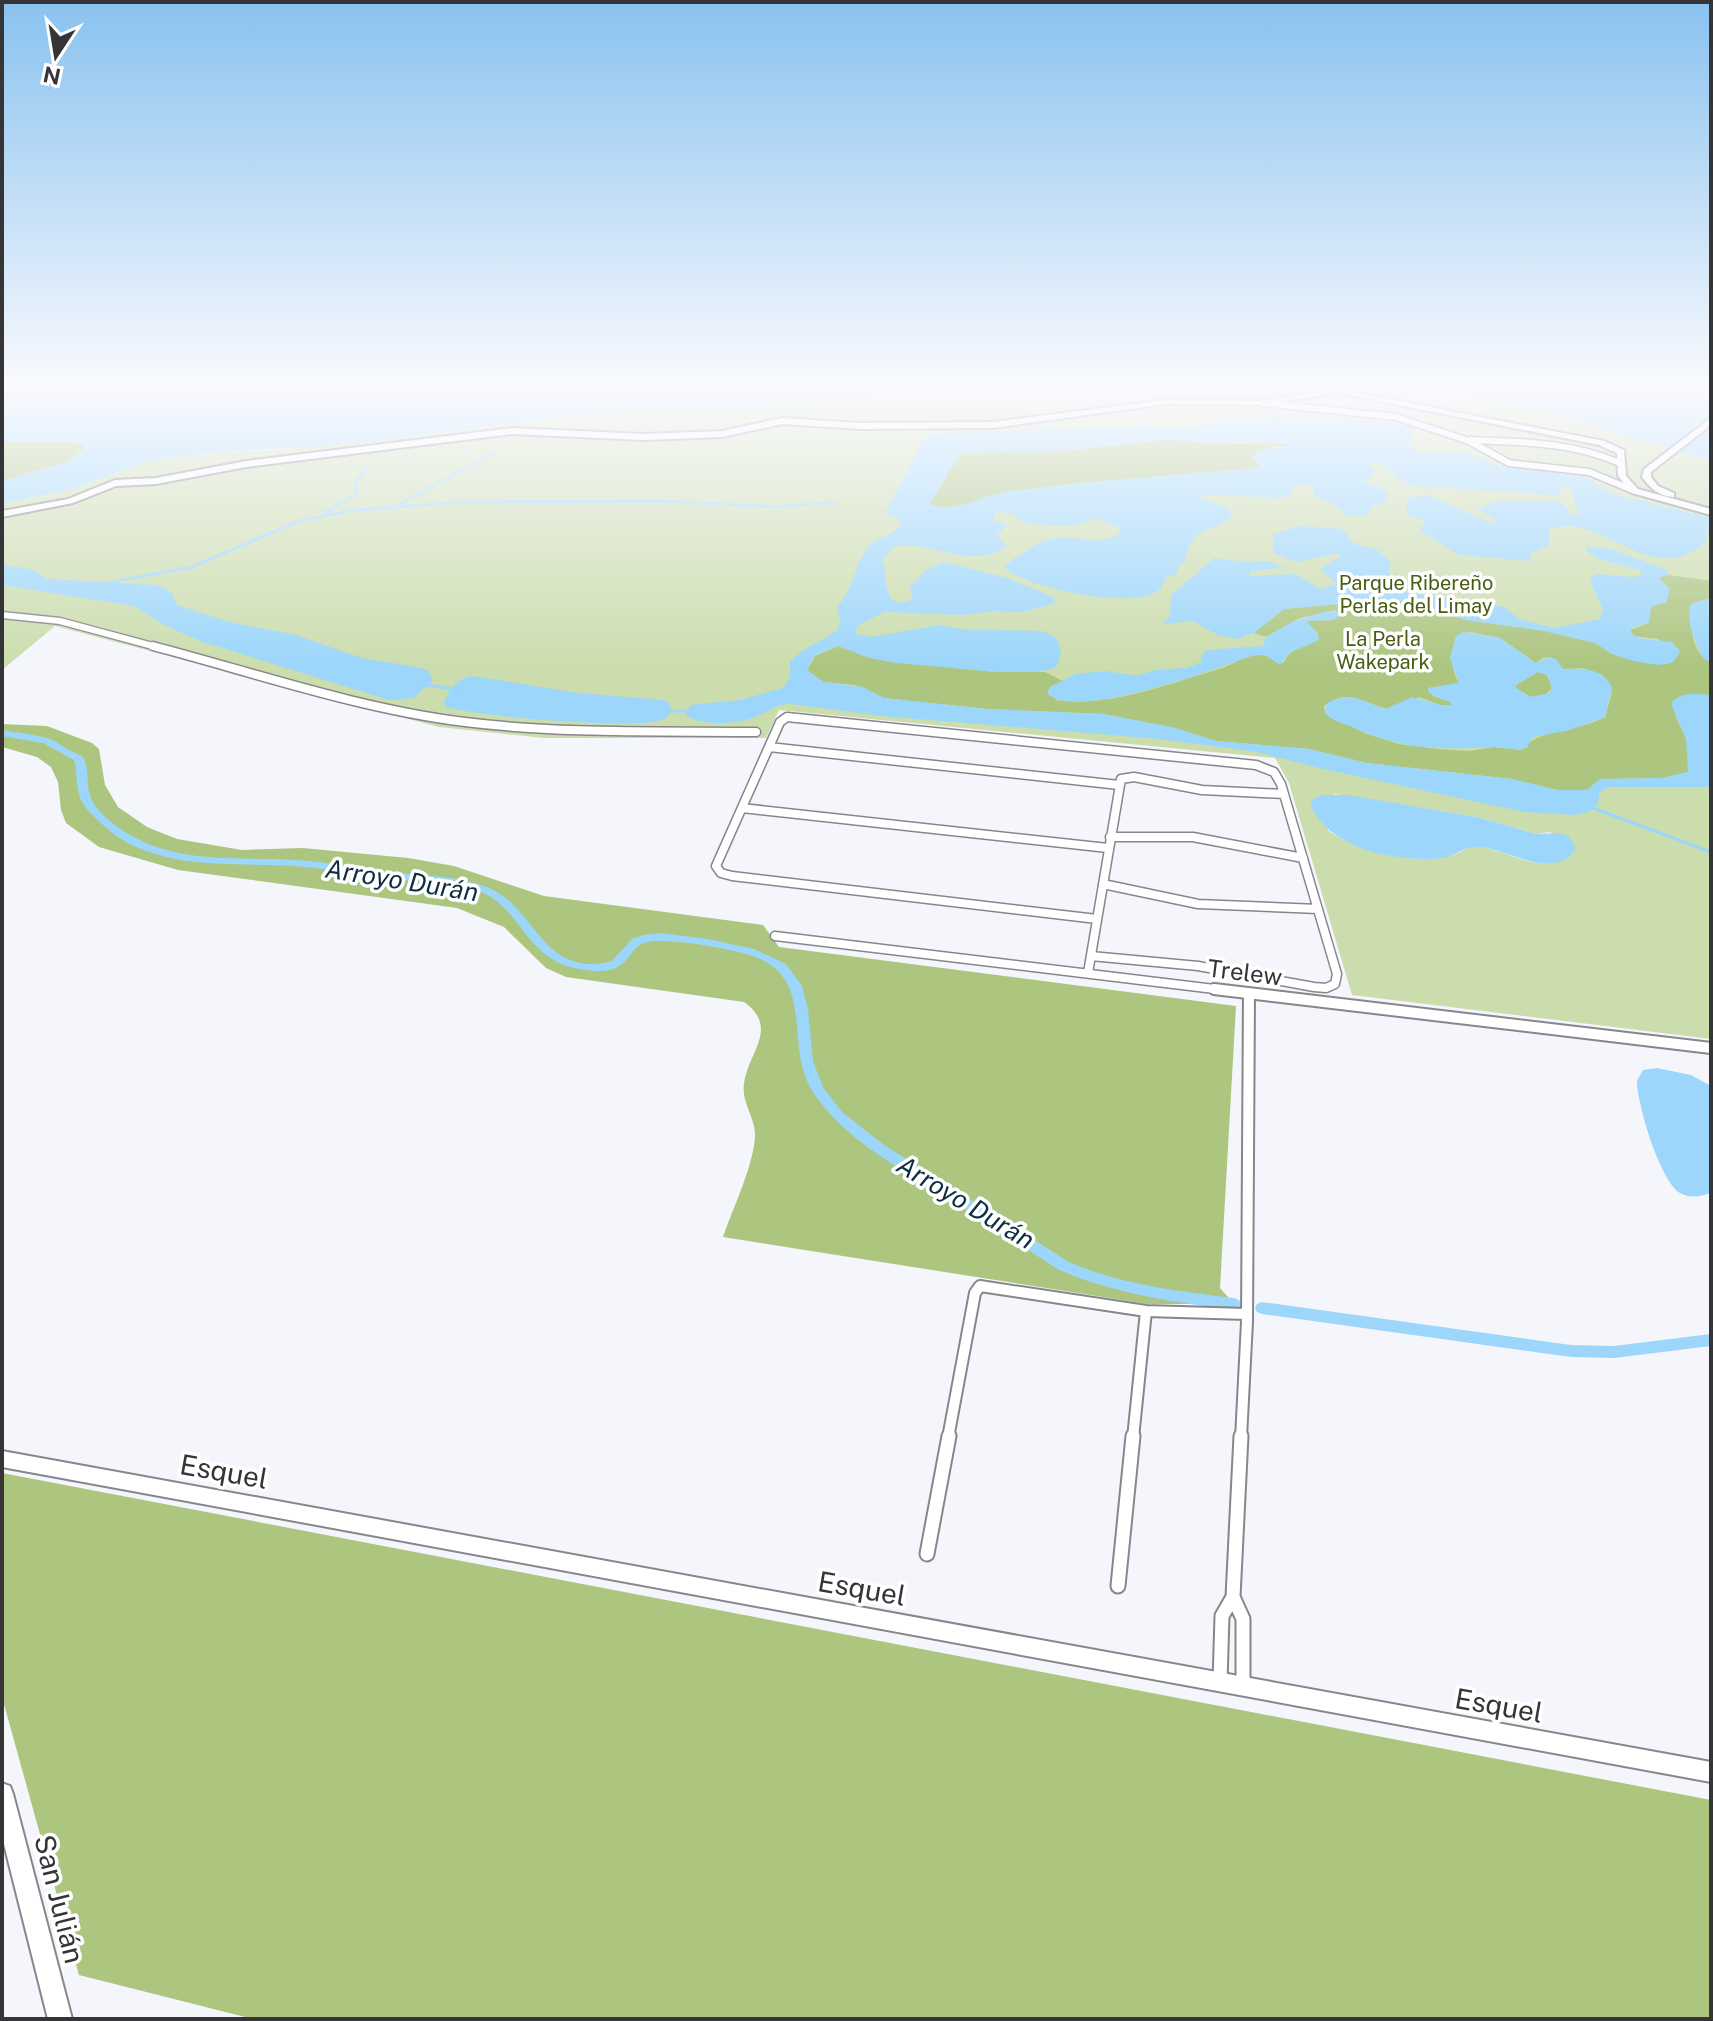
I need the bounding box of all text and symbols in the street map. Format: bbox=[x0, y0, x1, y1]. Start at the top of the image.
north arrow bbox=[16, 16, 96, 96]
text: N bbox=[41, 61, 63, 90]
park label: Parque Ribereño Perlas del Limay bbox=[1339, 571, 1493, 618]
park label: La Perla Wakepark bbox=[1336, 627, 1430, 674]
water label: Arroyo Durán bbox=[323, 853, 481, 907]
street label: Trelew bbox=[1206, 954, 1284, 991]
water label: Arroyo Durán bbox=[892, 1149, 1040, 1255]
street label: Esquel bbox=[178, 1447, 270, 1495]
street label: Esquel bbox=[816, 1564, 908, 1612]
street label: Esquel bbox=[1453, 1681, 1545, 1729]
street label: San Julián bbox=[28, 1831, 92, 1967]

